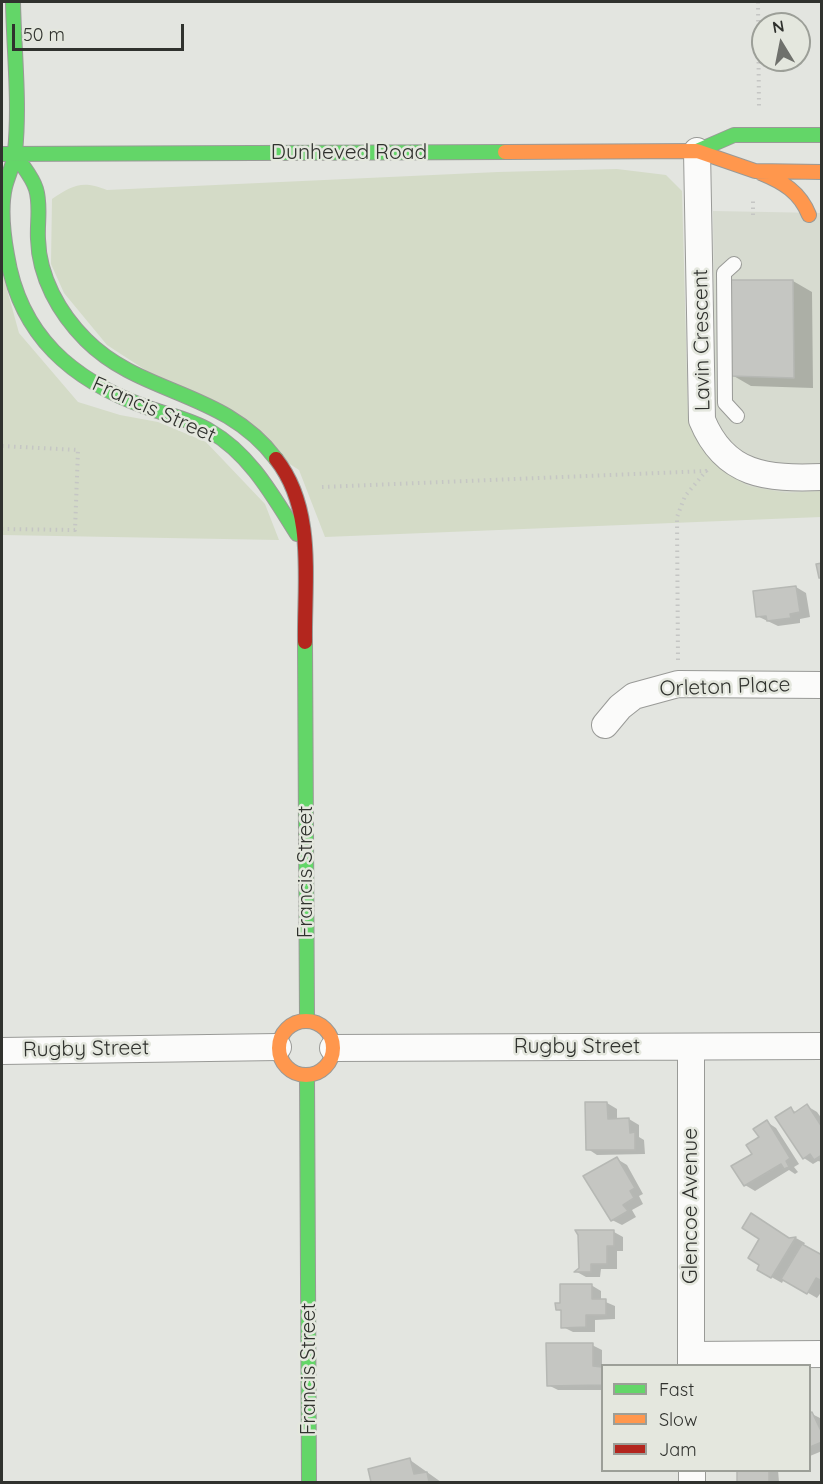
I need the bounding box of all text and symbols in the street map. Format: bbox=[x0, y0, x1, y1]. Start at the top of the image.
scale bar bbox=[15, 12, 188, 50]
north arrow bbox=[751, 12, 811, 72]
text: N bbox=[771, 15, 786, 37]
text: 50 m bbox=[23, 23, 65, 46]
street label: Dunheved Road bbox=[271, 140, 427, 166]
street label: Lavin Crescent bbox=[688, 269, 716, 411]
street label: Francis Street bbox=[88, 371, 220, 449]
street label: Orleton Place bbox=[659, 672, 791, 702]
street label: Francis Street bbox=[293, 806, 319, 938]
street label: Rugby Street bbox=[514, 1034, 640, 1060]
street label: Rugby Street bbox=[23, 1035, 149, 1063]
street label: Glencoe Avenue bbox=[678, 1128, 704, 1284]
street label: Francis Street bbox=[296, 1303, 322, 1435]
legend bbox=[601, 1364, 811, 1472]
text: Fast bbox=[659, 1378, 694, 1401]
text: Slow bbox=[659, 1408, 697, 1431]
text: Jam bbox=[659, 1438, 697, 1461]

